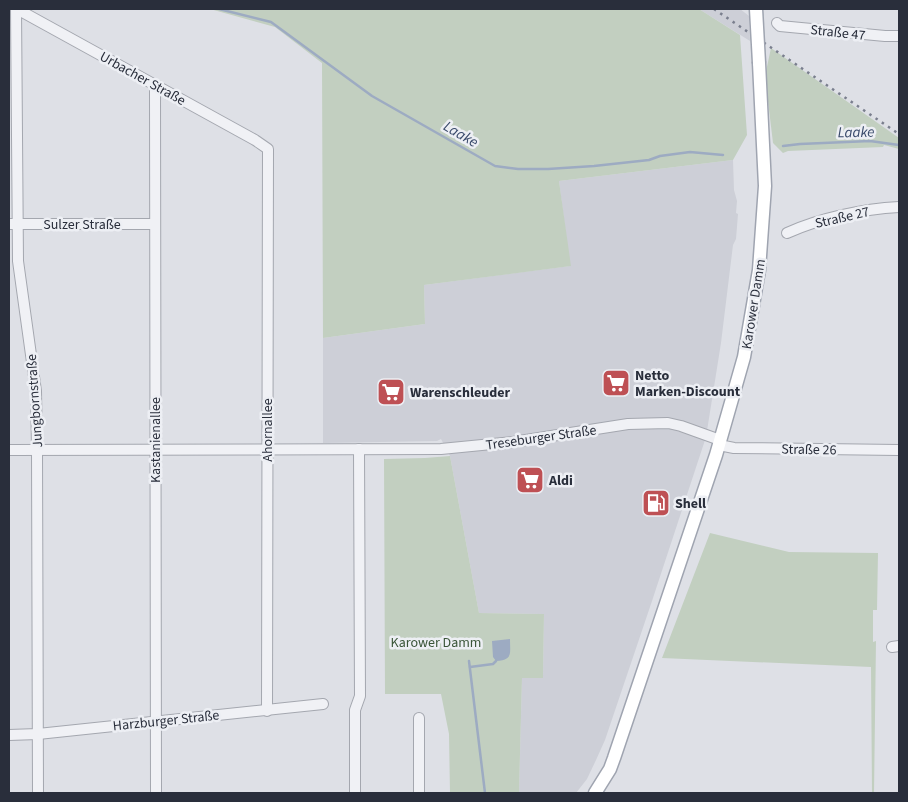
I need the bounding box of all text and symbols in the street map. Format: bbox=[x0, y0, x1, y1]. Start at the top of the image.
street label: Straße 47 bbox=[809, 20, 866, 46]
street label: Urbacher Straße bbox=[96, 47, 189, 111]
water label: Laake bbox=[440, 116, 482, 153]
water label: Laake bbox=[837, 122, 875, 143]
street label: Straße 27 bbox=[813, 202, 871, 234]
street label: Sulzer Straße bbox=[43, 215, 121, 235]
street label: Karower Damm bbox=[737, 258, 771, 351]
street label: Jungbornstraße bbox=[22, 353, 48, 448]
place label: Netto Marken-Discount bbox=[635, 366, 741, 402]
supermarket icon: Netto Marken-Discount bbox=[601, 368, 631, 398]
supermarket icon: Warenschleuder bbox=[376, 377, 406, 407]
place label: Warenschleuder bbox=[410, 383, 511, 403]
street label: Kastanienallee bbox=[146, 397, 166, 483]
street label: Ahornallee bbox=[258, 398, 278, 462]
street label: Treseburger Straße bbox=[485, 420, 598, 456]
street label: Straße 26 bbox=[781, 440, 837, 460]
supermarket icon: Aldi bbox=[515, 465, 545, 495]
place label: Aldi bbox=[548, 471, 573, 491]
fuel station icon: Shell bbox=[641, 488, 671, 518]
place label: Shell bbox=[675, 494, 706, 514]
park label: Karower Damm bbox=[391, 633, 481, 653]
street label: Harzburger Straße bbox=[112, 705, 220, 737]

